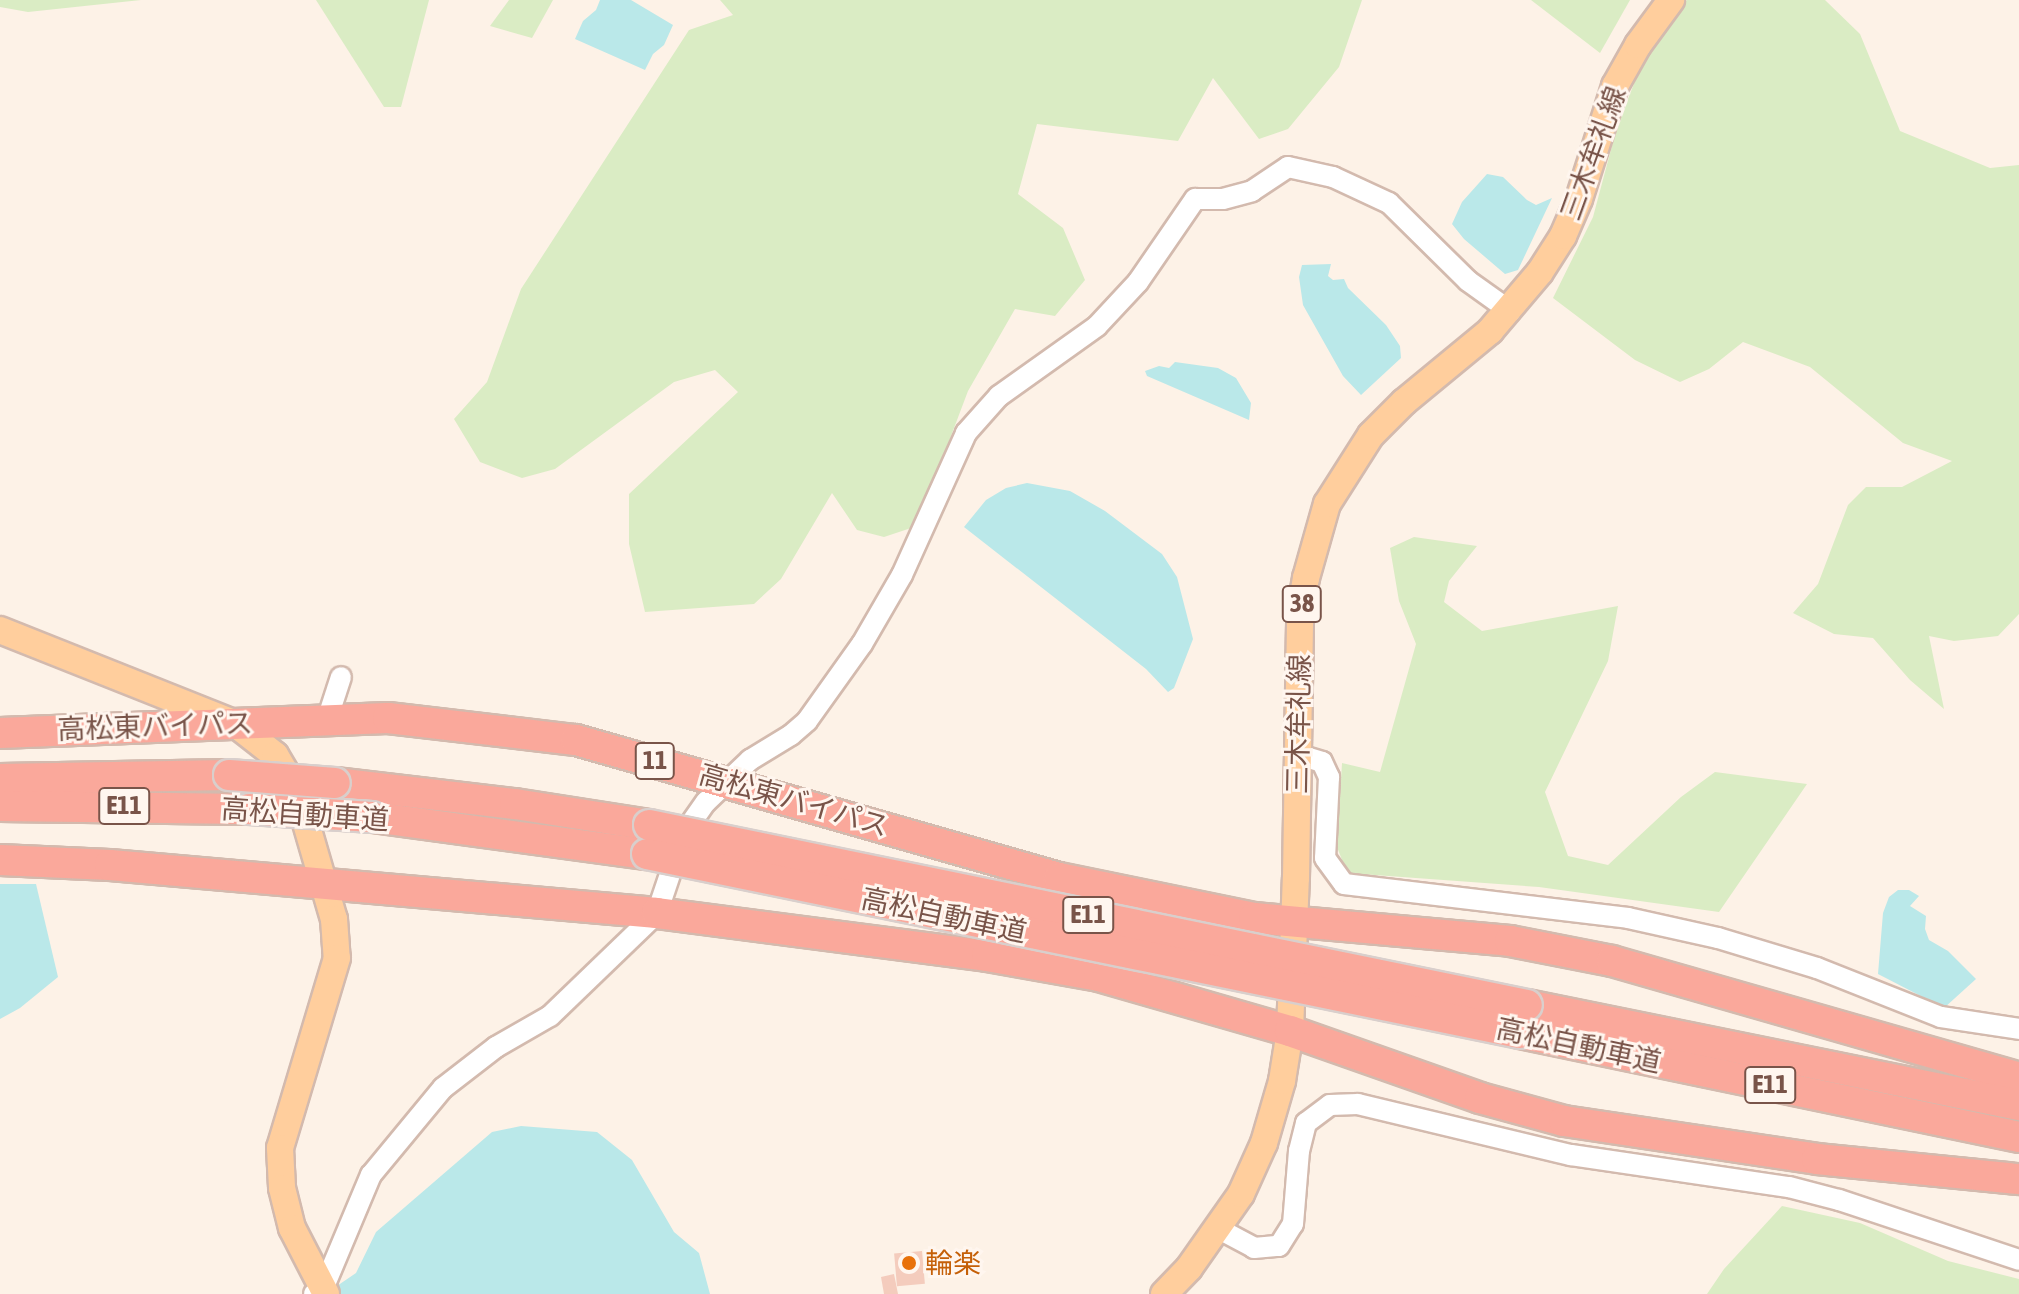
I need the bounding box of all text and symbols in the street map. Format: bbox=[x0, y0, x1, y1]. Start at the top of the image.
street label: 三木牟礼線 bbox=[1553, 81, 1633, 225]
road number: 38 bbox=[1280, 582, 1324, 626]
street label: 三木牟礼線 bbox=[1280, 654, 1316, 794]
street label: 高松東バイパス bbox=[56, 706, 254, 746]
road number: 11 bbox=[633, 739, 677, 783]
street label: 高松東バイパス bbox=[695, 757, 893, 843]
road number: E11 bbox=[98, 784, 150, 828]
street label: 高松自動車道 bbox=[220, 791, 390, 837]
street label: 高松自動車道 bbox=[858, 881, 1030, 949]
road number: E11 bbox=[1062, 893, 1114, 937]
street label: 高松自動車道 bbox=[1493, 1011, 1665, 1079]
road number: E11 bbox=[1744, 1063, 1796, 1107]
place label: 輪楽 bbox=[925, 1246, 981, 1280]
marker: 輪楽 bbox=[900, 1254, 918, 1272]

